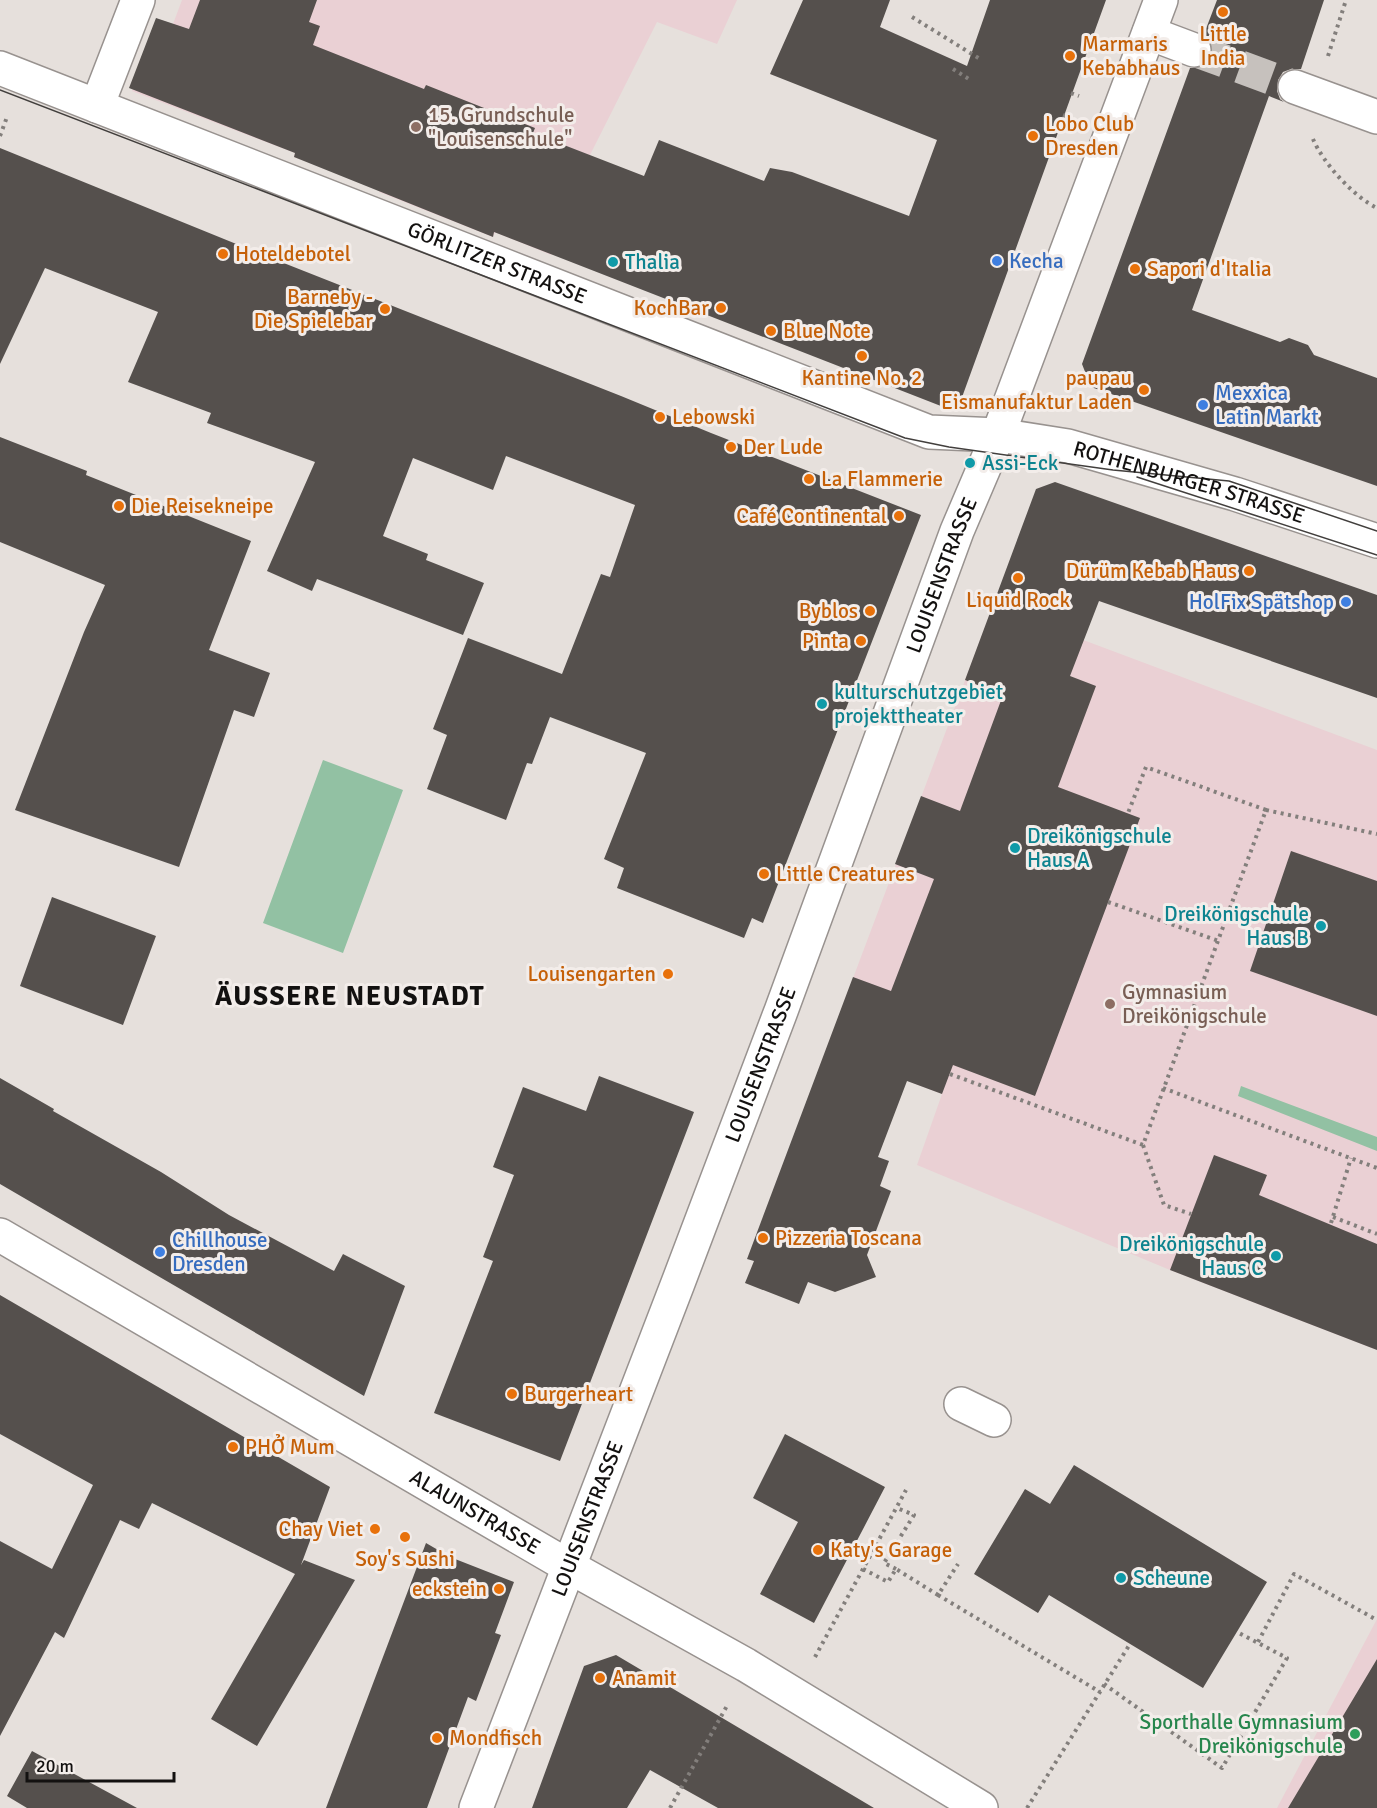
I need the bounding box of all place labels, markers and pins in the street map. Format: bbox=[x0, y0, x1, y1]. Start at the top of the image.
marker: Little India bbox=[1216, 5, 1230, 19]
place label: Little India bbox=[1199, 21, 1247, 71]
place label: Marmaris Kebabhaus bbox=[1082, 31, 1180, 81]
marker: Marmaris Kebabhaus bbox=[1063, 49, 1077, 63]
place label: 15. Grundschule "Louisenschule" bbox=[428, 102, 575, 152]
place label: Lobo Club Dresden bbox=[1045, 111, 1134, 161]
marker: 15. Grundschule "Louisenschule" bbox=[409, 120, 423, 134]
marker: Lobo Club Dresden bbox=[1026, 129, 1040, 143]
place label: Hoteldebotel bbox=[235, 241, 351, 267]
marker: Hoteldebotel bbox=[216, 247, 230, 261]
place label: Kecha bbox=[1009, 248, 1064, 274]
place label: Thalia bbox=[625, 249, 680, 275]
marker: Kecha bbox=[990, 254, 1004, 268]
marker: Thalia bbox=[606, 255, 620, 269]
place label: Sapori d'Italia bbox=[1147, 256, 1272, 282]
marker: Sapori d'Italia bbox=[1128, 262, 1142, 276]
place label: Barneby - Die Spielebar bbox=[254, 284, 373, 334]
place label: KochBar bbox=[633, 295, 709, 321]
marker: KochBar bbox=[714, 301, 728, 315]
marker: Barneby - Die Spielebar bbox=[378, 302, 392, 316]
place label: Blue Note bbox=[783, 318, 871, 344]
marker: Blue Note bbox=[764, 324, 778, 338]
marker: Kantine No. 2 bbox=[855, 349, 869, 363]
place label: Kantine No. 2 bbox=[802, 365, 922, 391]
place label: paupau Eismanufaktur Laden bbox=[941, 365, 1132, 415]
place label: Mexxica Latin Markt bbox=[1215, 380, 1319, 430]
marker: paupau Eismanufaktur Laden bbox=[1137, 383, 1151, 397]
marker: Mexxica Latin Markt bbox=[1196, 398, 1210, 412]
place label: Lebowski bbox=[672, 404, 755, 430]
marker: Lebowski bbox=[653, 410, 667, 424]
place label: Der Lude bbox=[743, 434, 823, 460]
marker: Der Lude bbox=[724, 440, 738, 454]
place label: Assi-Eck bbox=[982, 450, 1059, 476]
marker: Assi-Eck bbox=[963, 456, 977, 470]
place label: La Flammerie bbox=[821, 466, 943, 492]
marker: La Flammerie bbox=[802, 472, 816, 486]
place label: Die Reisekneipe bbox=[131, 493, 274, 519]
marker: Die Reisekneipe bbox=[112, 499, 126, 513]
place label: Café Continental bbox=[736, 503, 887, 529]
marker: Café Continental bbox=[892, 509, 906, 523]
place label: Dürüm Kebab Haus bbox=[1066, 558, 1237, 584]
marker: Dürüm Kebab Haus bbox=[1242, 564, 1256, 578]
marker: Liquid Rock bbox=[1011, 571, 1025, 585]
place label: Liquid Rock bbox=[966, 587, 1070, 613]
place label: HolFix Spätshop bbox=[1189, 589, 1334, 615]
marker: HolFix Spätshop bbox=[1339, 595, 1353, 609]
place label: Byblos bbox=[799, 598, 858, 624]
marker: Byblos bbox=[863, 604, 877, 618]
place label: Pinta bbox=[802, 628, 849, 654]
marker: Pinta bbox=[854, 634, 868, 648]
place label: kulturschutzgebiet projekttheater bbox=[834, 679, 1003, 729]
marker: kulturschutzgebiet projekttheater bbox=[815, 697, 829, 711]
place label: Dreikönigschule Haus A bbox=[1027, 823, 1172, 873]
marker: Dreikönigschule Haus A bbox=[1008, 841, 1022, 855]
place label: Little Creatures bbox=[776, 861, 915, 887]
marker: Little Creatures bbox=[757, 867, 771, 881]
place label: Dreikönigschule Haus B bbox=[1164, 901, 1309, 951]
marker: Dreikönigschule Haus B bbox=[1314, 919, 1328, 933]
place label: Louisengarten bbox=[527, 961, 656, 987]
marker: Louisengarten bbox=[661, 967, 675, 981]
place label: Gymnasium Dreikönigschule bbox=[1122, 979, 1267, 1029]
marker: Gymnasium Dreikönigschule bbox=[1103, 997, 1117, 1011]
place label: Pizzeria Toscana bbox=[775, 1225, 922, 1251]
place label: Chillhouse Dresden bbox=[172, 1227, 267, 1277]
marker: Pizzeria Toscana bbox=[756, 1231, 770, 1245]
place label: Dreikönigschule Haus C bbox=[1119, 1231, 1264, 1281]
marker: Chillhouse Dresden bbox=[153, 1245, 167, 1259]
marker: Dreikönigschule Haus C bbox=[1269, 1249, 1283, 1263]
place label: Burgerheart bbox=[524, 1381, 633, 1407]
marker: Burgerheart bbox=[505, 1387, 519, 1401]
place label: PHỞ Mum bbox=[245, 1433, 335, 1460]
marker: PHỞ Mum bbox=[226, 1440, 240, 1454]
place label: Chay Viet bbox=[278, 1516, 363, 1542]
marker: Chay Viet bbox=[368, 1522, 382, 1536]
marker: Soy's Sushi bbox=[398, 1530, 412, 1544]
place label: Katy's Garage bbox=[830, 1537, 952, 1563]
marker: Katy's Garage bbox=[811, 1543, 825, 1557]
place label: Soy's Sushi bbox=[355, 1546, 455, 1572]
place label: Scheune bbox=[1133, 1565, 1210, 1591]
marker: Scheune bbox=[1114, 1571, 1128, 1585]
place label: eckstein bbox=[412, 1576, 487, 1602]
marker: eckstein bbox=[492, 1582, 506, 1596]
place label: Anamit bbox=[612, 1665, 677, 1691]
marker: Anamit bbox=[593, 1671, 607, 1685]
place label: Sporthalle Gymnasium Dreikönigschule bbox=[1139, 1709, 1343, 1759]
place label: Mondfisch bbox=[449, 1725, 542, 1751]
marker: Sporthalle Gymnasium Dreikönigschule bbox=[1348, 1727, 1362, 1741]
marker: Mondfisch bbox=[430, 1731, 444, 1745]

